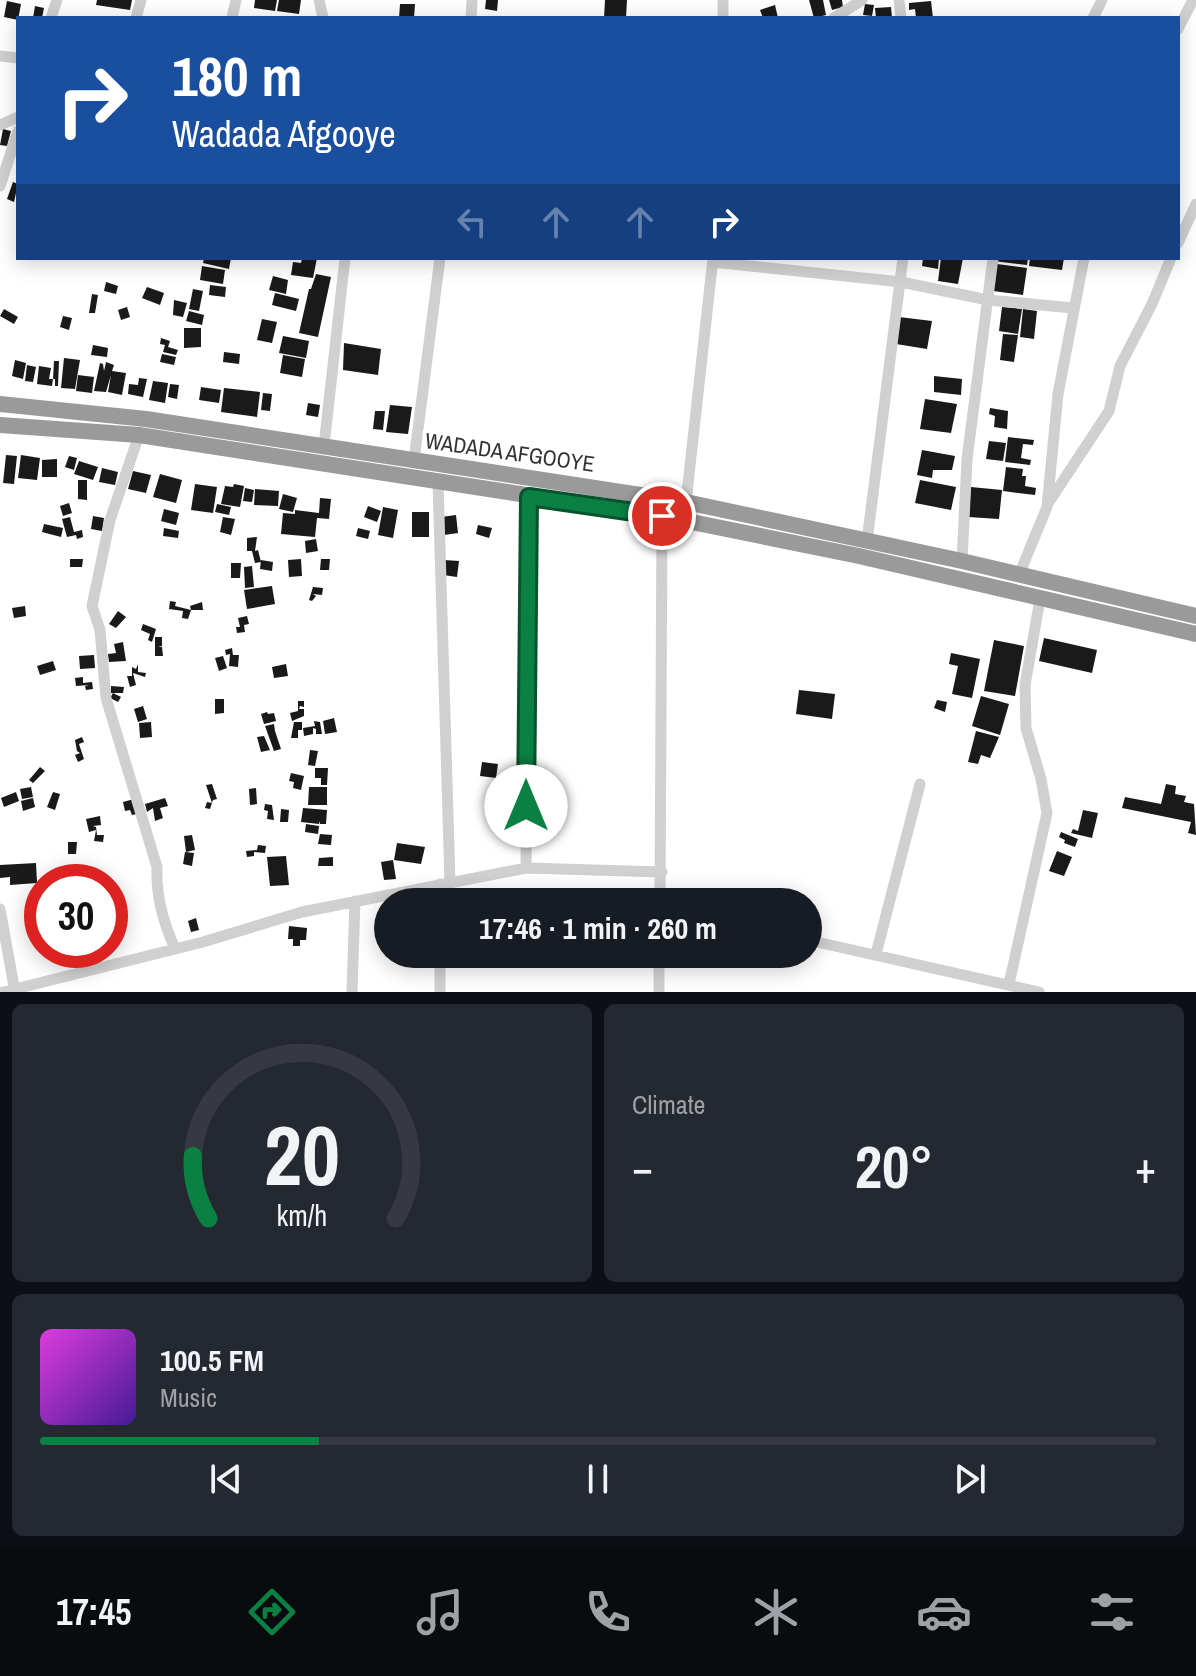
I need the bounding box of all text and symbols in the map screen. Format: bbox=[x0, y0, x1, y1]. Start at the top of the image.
text: 180 m bbox=[172, 38, 302, 113]
icon: right bbox=[40, 48, 144, 152]
text: Wadada Afgooye bbox=[172, 110, 396, 158]
icon: left bbox=[450, 200, 494, 244]
icon: ahead bbox=[534, 200, 578, 244]
icon: ahead bbox=[618, 200, 662, 244]
icon: right bbox=[702, 200, 746, 244]
street label: WADADA AFGOOYE bbox=[423, 425, 597, 479]
pin bbox=[628, 482, 696, 550]
icon: arrive bbox=[640, 494, 684, 538]
position arrow bbox=[484, 764, 568, 848]
speed limit sign: 30 bbox=[24, 864, 128, 968]
text: 17:46 · 1 min · 260 m bbox=[479, 908, 717, 948]
text: Climate bbox=[632, 1087, 705, 1122]
text: 20 bbox=[264, 1099, 340, 1211]
text: 20° bbox=[855, 1126, 933, 1207]
text: − bbox=[632, 1137, 653, 1197]
text: + bbox=[1135, 1137, 1156, 1197]
text: km/h bbox=[277, 1196, 327, 1235]
text: 100.5 FM bbox=[160, 1340, 264, 1380]
text: Music bbox=[160, 1380, 217, 1415]
icon: previous bbox=[204, 1457, 248, 1501]
icon: pause bbox=[576, 1457, 620, 1501]
icon: next bbox=[948, 1457, 992, 1501]
icon: directions bbox=[244, 1584, 300, 1640]
icon: music bbox=[412, 1584, 468, 1640]
icon: phone bbox=[580, 1584, 636, 1640]
icon: climate bbox=[748, 1584, 804, 1640]
icon: car bbox=[916, 1584, 972, 1640]
icon: filters bbox=[1084, 1584, 1140, 1640]
text: 17:45 bbox=[56, 1588, 132, 1636]

